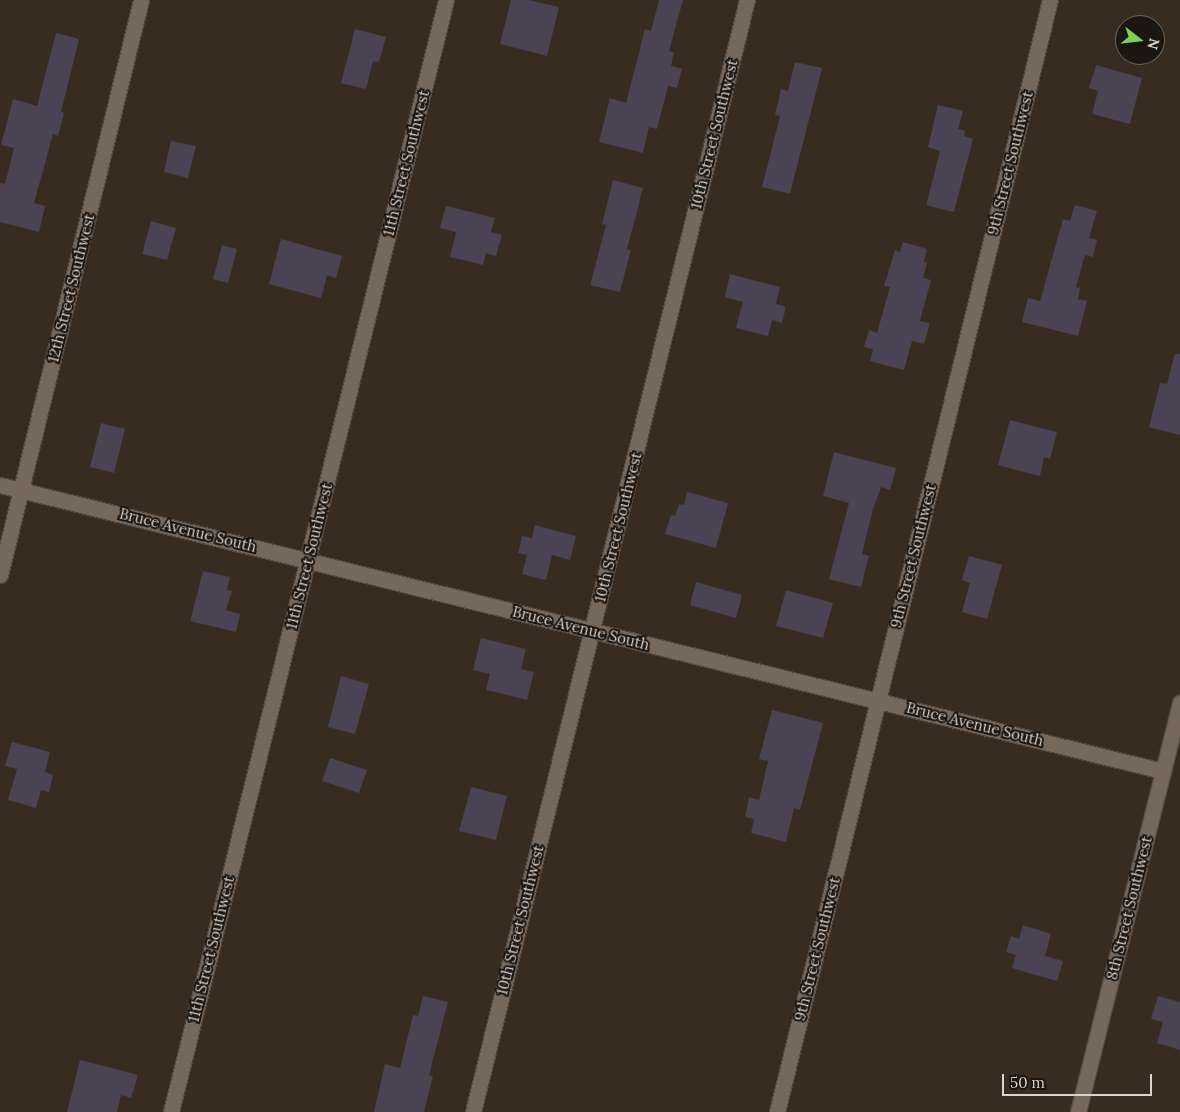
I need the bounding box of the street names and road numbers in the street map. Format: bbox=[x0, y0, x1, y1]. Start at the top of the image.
street label: 10th Street Southwest bbox=[687, 57, 741, 211]
street label: 11th Street Southwest bbox=[379, 88, 433, 238]
street label: 9th Street Southwest bbox=[983, 89, 1037, 237]
street label: 12th Street Southwest bbox=[44, 212, 98, 364]
street label: 10th Street Southwest bbox=[591, 450, 645, 604]
street label: 11th Street Southwest bbox=[282, 481, 336, 631]
street label: 9th Street Southwest bbox=[886, 482, 940, 630]
street label: Bruce Avenue South bbox=[118, 504, 258, 556]
street label: Bruce Avenue South bbox=[511, 602, 651, 654]
street label: Bruce Avenue South bbox=[905, 698, 1045, 750]
street label: 8th Street Southwest bbox=[1102, 834, 1156, 982]
street label: 10th Street Southwest bbox=[493, 843, 547, 997]
street label: 11th Street Southwest bbox=[184, 874, 238, 1024]
street label: 9th Street Southwest bbox=[790, 875, 844, 1023]

